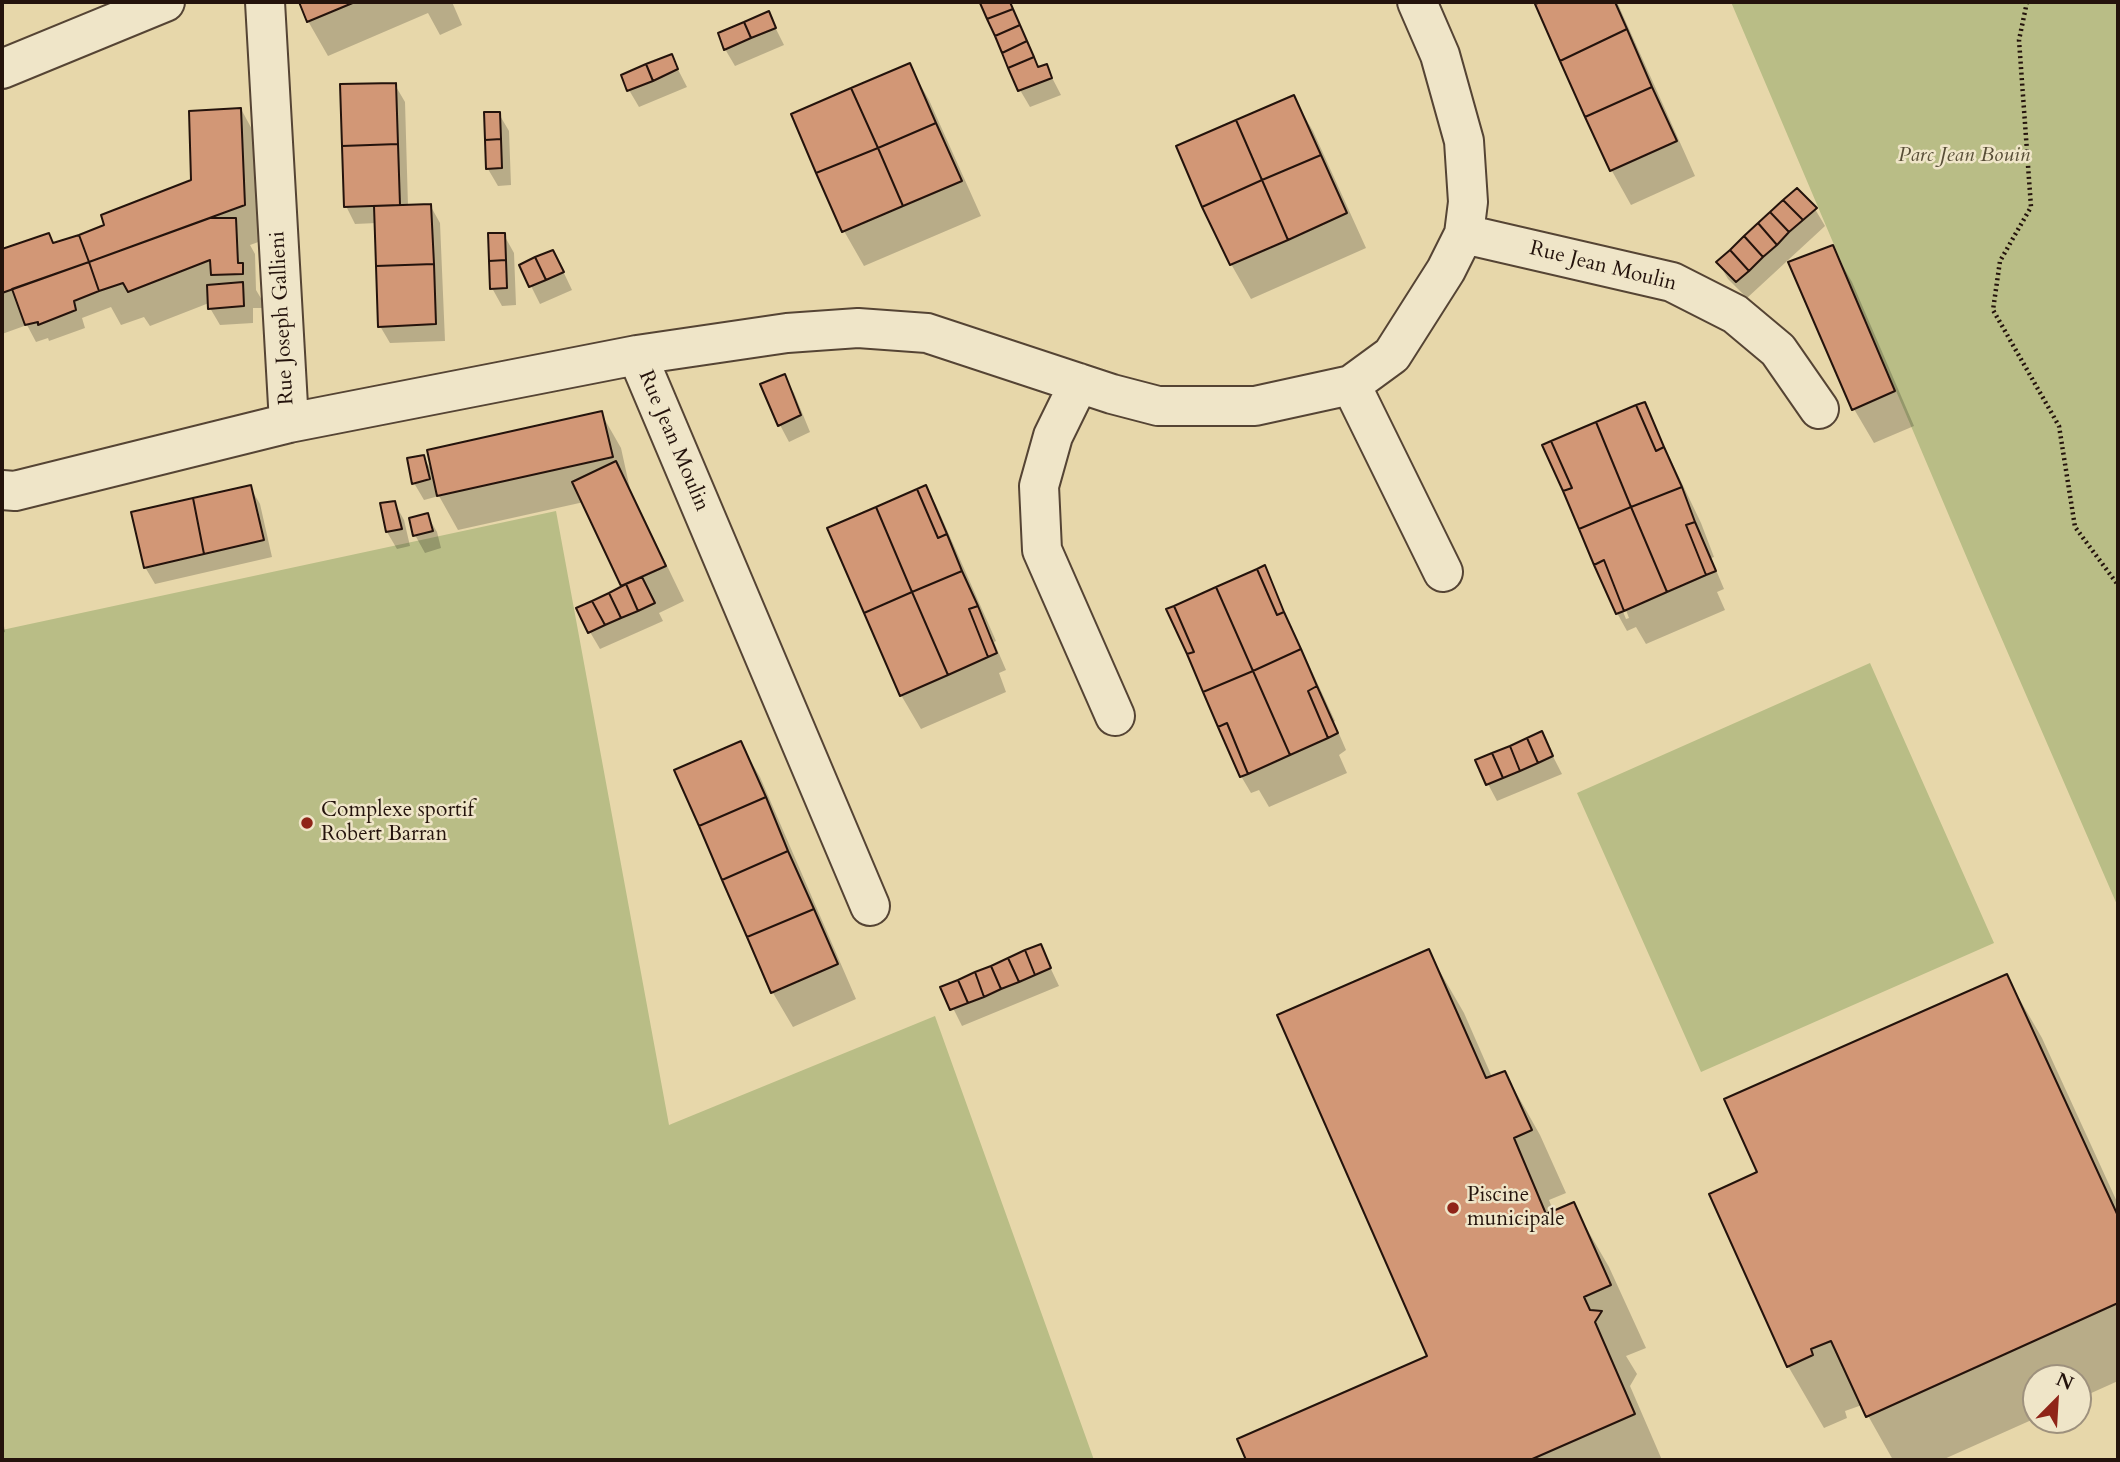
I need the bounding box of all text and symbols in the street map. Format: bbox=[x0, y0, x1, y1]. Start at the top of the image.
park label: Parc Jean Bouin bbox=[1898, 143, 2030, 169]
street label: Rue Joseph Gallieni bbox=[266, 230, 300, 406]
street label: Rue Jean Moulin bbox=[1527, 237, 1679, 297]
street label: Rue Jean Moulin bbox=[632, 367, 714, 515]
place label: Complexe sportif Robert Barran bbox=[321, 798, 474, 848]
marker: Complexe sportif Robert Barran bbox=[299, 815, 315, 831]
place label: Piscine municipale bbox=[1467, 1183, 1565, 1233]
marker: Piscine municipale bbox=[1445, 1200, 1461, 1216]
north arrow bbox=[2022, 1364, 2092, 1434]
text: N bbox=[2052, 1366, 2078, 1397]

